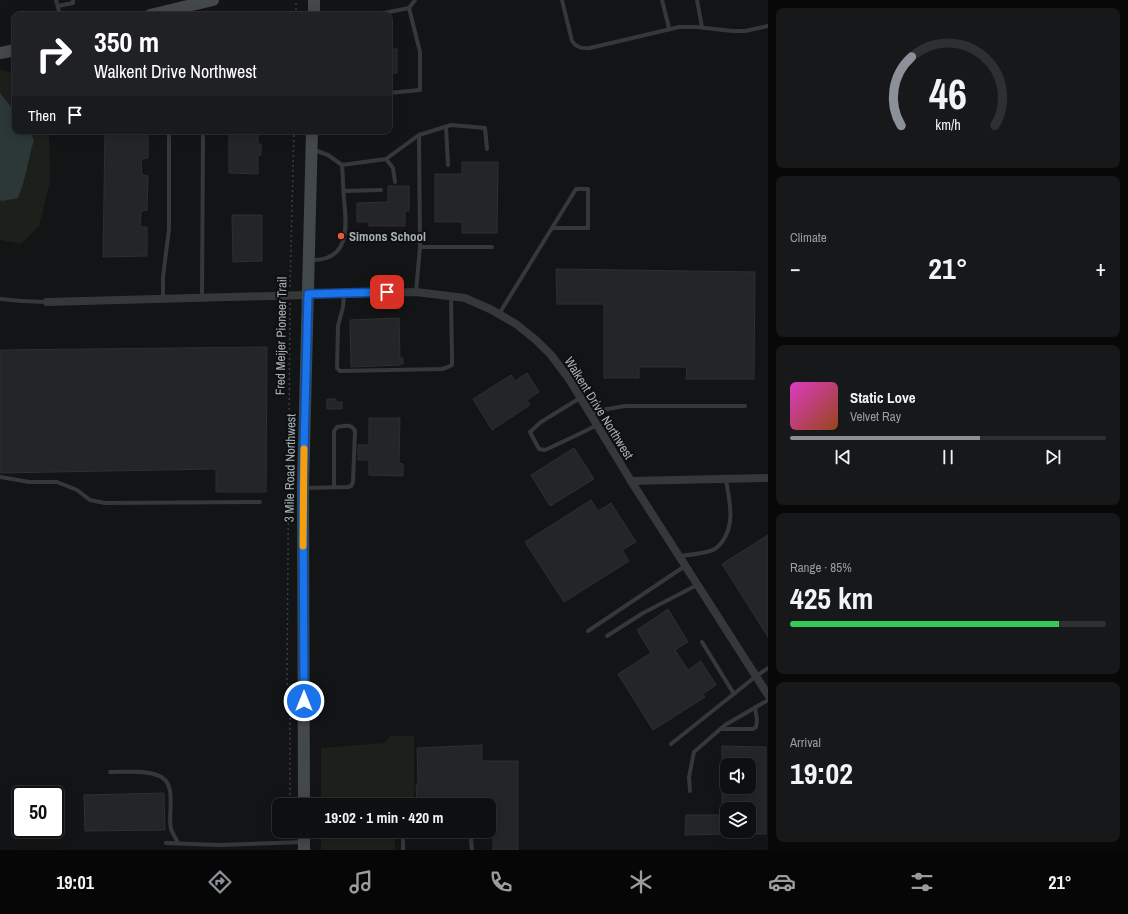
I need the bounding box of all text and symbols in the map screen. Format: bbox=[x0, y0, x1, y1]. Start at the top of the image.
text: 350 m bbox=[94, 23, 159, 61]
icon: right bbox=[28, 28, 80, 80]
text: Walkent Drive Northwest bbox=[94, 59, 257, 84]
text: 46 bbox=[929, 66, 967, 122]
icon: arrive bbox=[64, 104, 86, 126]
text: Then bbox=[28, 105, 56, 126]
text: km/h bbox=[935, 115, 961, 134]
place label: Simons School bbox=[349, 228, 426, 245]
text: Climate bbox=[790, 229, 827, 246]
marker: Simons School bbox=[336, 231, 346, 241]
text: 21° bbox=[928, 248, 968, 288]
text: − bbox=[790, 253, 801, 283]
text: + bbox=[1095, 253, 1106, 283]
pin bbox=[370, 275, 404, 309]
street label: Fred Meijer Pioneer Trail bbox=[271, 277, 291, 395]
icon: arrive bbox=[376, 281, 398, 303]
street label: Walkent Drive Northwest bbox=[561, 354, 637, 462]
text: Static Love bbox=[850, 387, 916, 408]
text: Velvet Ray bbox=[850, 408, 901, 425]
street label: 3 Mile Road Northwest bbox=[281, 414, 299, 522]
icon: previous bbox=[832, 446, 854, 468]
icon: pause bbox=[937, 446, 959, 468]
icon: next bbox=[1042, 446, 1064, 468]
text: Range · 85% bbox=[790, 559, 852, 576]
text: 425 km bbox=[790, 578, 873, 618]
position arrow bbox=[283, 680, 325, 722]
text: Arrival bbox=[790, 734, 821, 751]
text: 19:02 bbox=[790, 753, 853, 793]
map controls bbox=[720, 758, 756, 838]
button: sound bbox=[720, 758, 756, 794]
speed limit sign: 50 bbox=[12, 786, 64, 838]
button: layers bbox=[720, 802, 756, 838]
text: 19:02 · 1 min · 420 m bbox=[325, 807, 443, 828]
icon: directions bbox=[206, 868, 234, 896]
icon: music bbox=[347, 868, 375, 896]
icon: phone bbox=[487, 868, 515, 896]
icon: climate bbox=[627, 868, 655, 896]
icon: car bbox=[768, 868, 796, 896]
icon: filters bbox=[908, 868, 936, 896]
text: 19:01 bbox=[56, 870, 94, 895]
text: 21° bbox=[1048, 870, 1072, 895]

